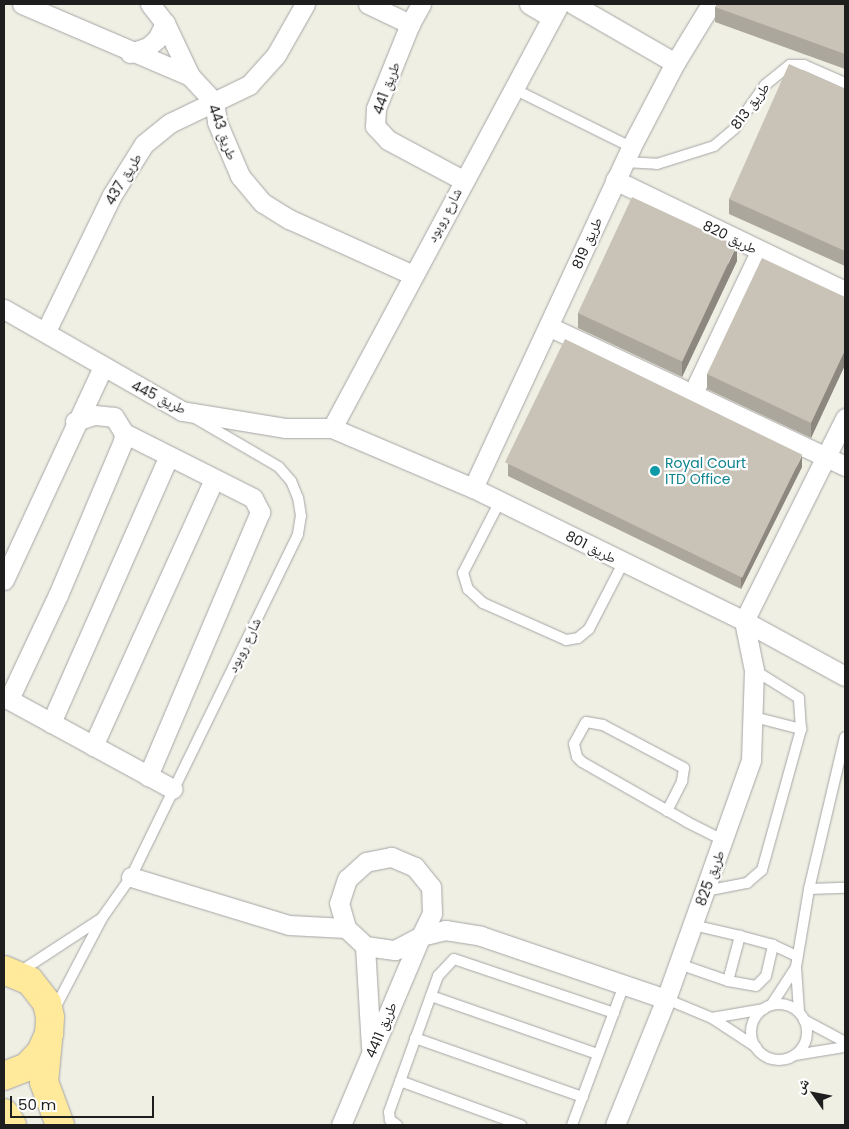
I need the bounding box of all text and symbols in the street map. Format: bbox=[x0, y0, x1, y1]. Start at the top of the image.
street label: طريق 441 bbox=[369, 60, 403, 116]
street label: طريق 813 bbox=[727, 79, 773, 133]
street label: طريق 443 bbox=[205, 102, 241, 162]
street label: طريق 437 bbox=[101, 150, 145, 208]
street label: شارع روبود bbox=[423, 185, 465, 245]
street label: طريق 819 bbox=[568, 215, 606, 271]
street label: طريق 820 bbox=[700, 217, 760, 257]
street label: طريق 445 bbox=[129, 377, 189, 417]
place label: Royal Court ITD Office bbox=[665, 455, 746, 488]
marker: Royal Court ITD Office bbox=[649, 465, 661, 477]
street label: طريق 801 bbox=[563, 527, 619, 567]
street label: شارع روبود bbox=[224, 615, 264, 675]
street label: طريق 825 bbox=[692, 848, 728, 908]
street label: طريق 4411 bbox=[362, 1000, 400, 1060]
north arrow bbox=[789, 1069, 839, 1119]
text: ش bbox=[789, 1074, 814, 1098]
scale bar bbox=[12, 1086, 156, 1118]
text: 50 m bbox=[18, 1094, 56, 1115]

